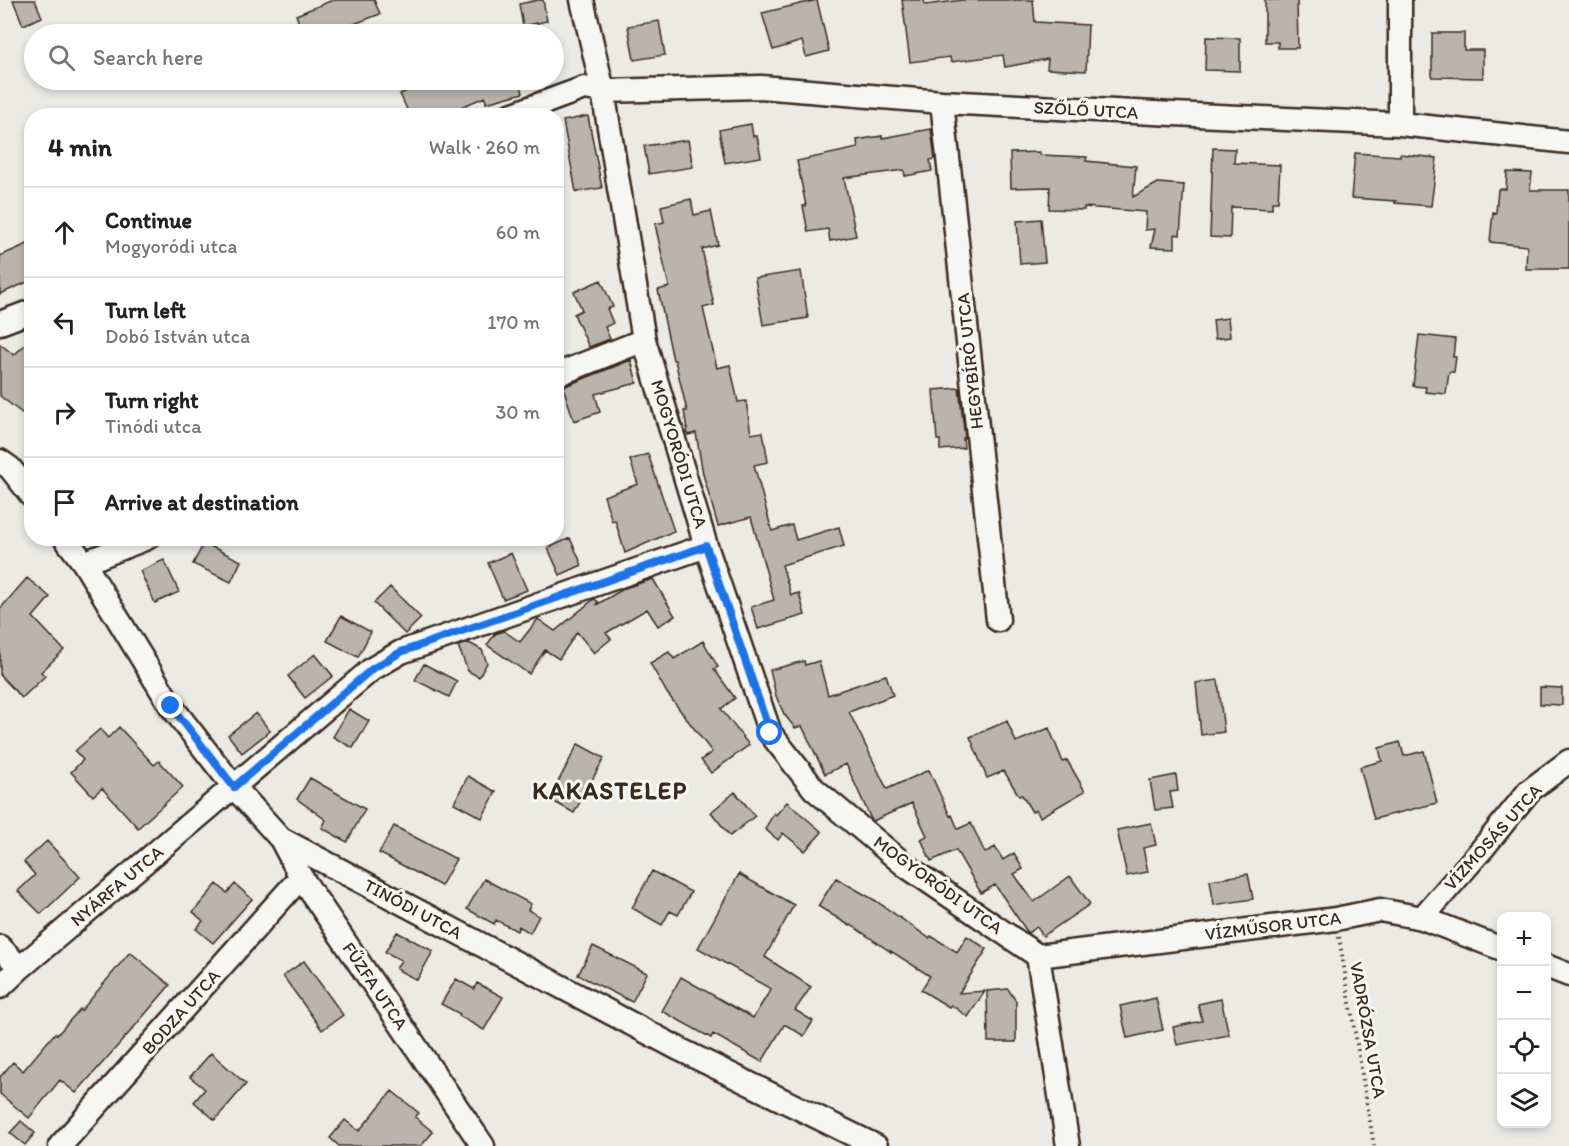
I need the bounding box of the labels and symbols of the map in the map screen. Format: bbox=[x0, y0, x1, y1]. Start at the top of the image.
street label: SZŐLŐ UTCA bbox=[1033, 96, 1139, 124]
street label: HEGYBÍRÓ UTCA bbox=[952, 291, 988, 430]
street label: MOGYORÓDI UTCA bbox=[646, 377, 712, 531]
route end bbox=[157, 692, 183, 718]
route start bbox=[756, 719, 782, 745]
district label: KAKASTELEP bbox=[532, 776, 688, 805]
street label: VÍZMOSÁS UTCA bbox=[1439, 779, 1547, 895]
street label: MOGYORÓDI UTCA bbox=[869, 831, 1007, 939]
street label: NYÁRFA UTCA bbox=[66, 841, 168, 931]
street label: TINÓDI UTCA bbox=[360, 874, 466, 944]
street label: VÍZMŰSOR UTCA bbox=[1204, 907, 1343, 945]
street label: FŰZFA UTCA bbox=[338, 938, 413, 1035]
street label: VADRÓZSA UTCA bbox=[1345, 960, 1391, 1100]
street label: BODZA UTCA bbox=[137, 965, 225, 1059]

